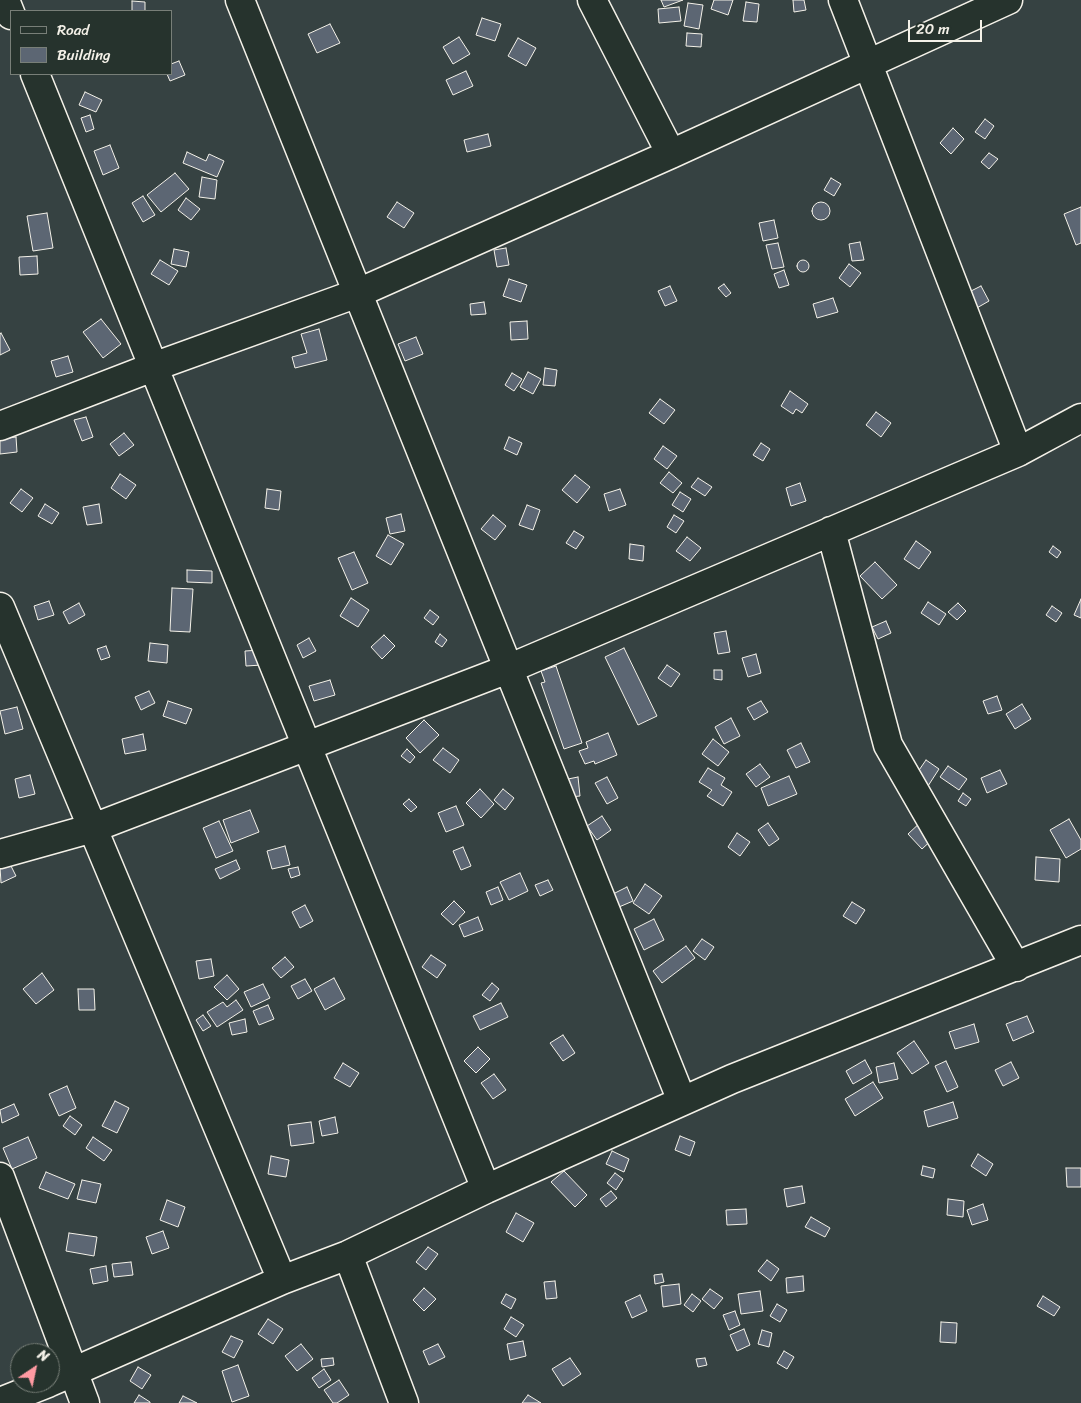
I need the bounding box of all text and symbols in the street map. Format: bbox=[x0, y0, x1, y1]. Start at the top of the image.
legend bbox=[10, 10, 172, 75]
scale bar bbox=[911, 10, 985, 42]
text: 20 m bbox=[916, 16, 950, 42]
text: Road bbox=[57, 17, 89, 43]
text: Building bbox=[57, 42, 111, 68]
north arrow bbox=[10, 1343, 60, 1393]
text: N bbox=[32, 1343, 54, 1369]

